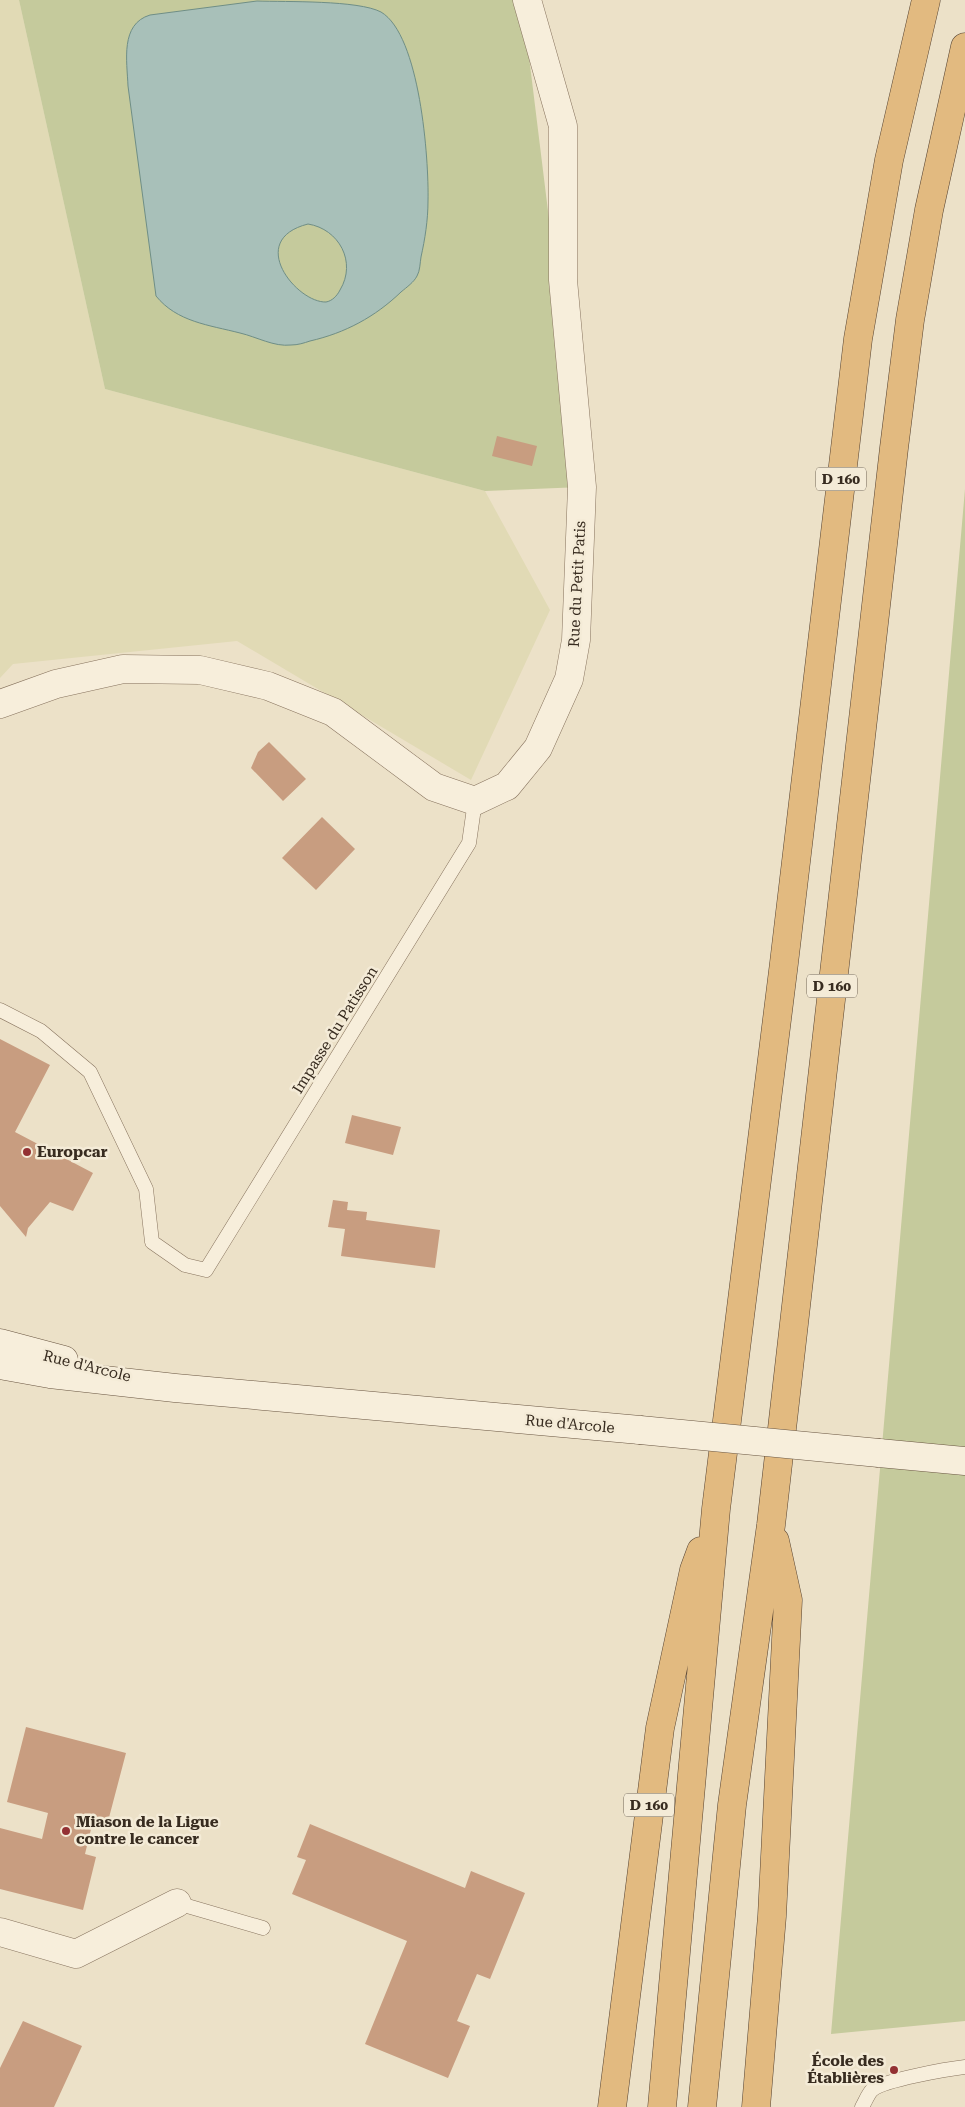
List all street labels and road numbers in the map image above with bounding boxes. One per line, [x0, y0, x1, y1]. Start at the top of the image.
road number: D 160 [816, 468, 866, 490]
street label: Rue du Petit Patis [565, 520, 589, 648]
street label: Impasse du Patisson [289, 963, 382, 1097]
road number: D 160 [807, 974, 857, 998]
street label: Rue d'Arcole [41, 1346, 133, 1386]
street label: Rue d'Arcole [524, 1411, 616, 1437]
road number: D 160 [624, 1794, 674, 1816]

